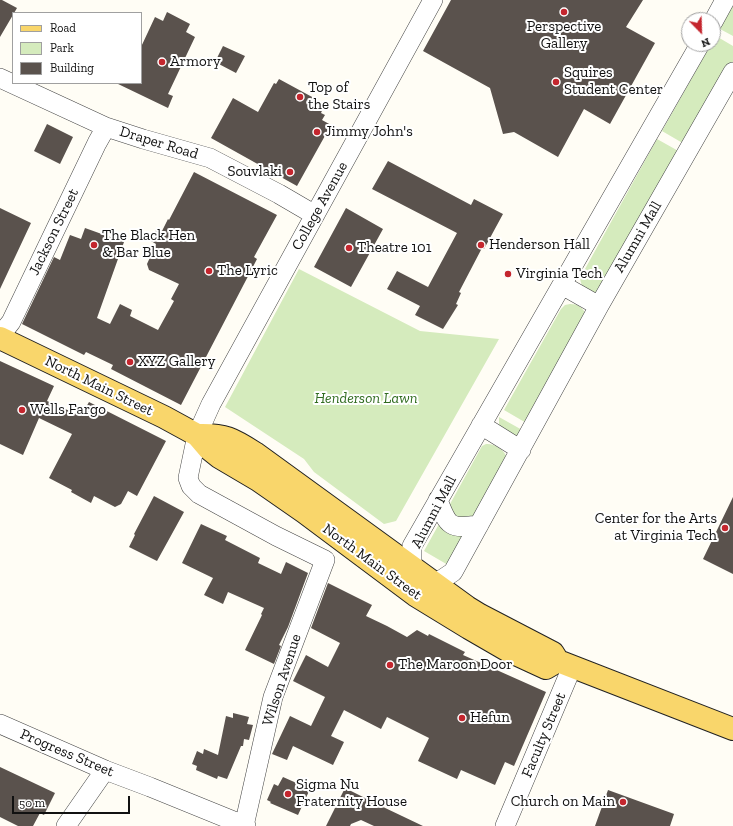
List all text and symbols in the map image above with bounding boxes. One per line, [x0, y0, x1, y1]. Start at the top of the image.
marker: Perspective Gallery [559, 7, 569, 17]
legend [12, 12, 142, 84]
north arrow [681, 12, 721, 52]
place label: Perspective Gallery [527, 18, 601, 53]
text: Road [50, 21, 76, 35]
text: N [699, 35, 712, 50]
text: Park [50, 41, 74, 55]
place label: Armory [170, 53, 221, 71]
marker: Armory [157, 57, 167, 67]
text: Building [50, 61, 94, 75]
place label: Squires Student Center [564, 64, 663, 99]
marker: Squires Student Center [551, 77, 561, 87]
place label: Top of the Stairs [308, 79, 370, 114]
marker: Top of the Stairs [295, 92, 305, 102]
street label: Draper Road [117, 122, 201, 164]
place label: Jimmy John's [325, 123, 413, 141]
marker: Jimmy John's [312, 127, 322, 137]
street label: College Avenue [288, 159, 352, 253]
place label: Souvlaki [227, 163, 282, 181]
marker: Souvlaki [285, 167, 295, 177]
street label: Jackson Street [25, 186, 83, 278]
street label: Alumni Mall [610, 198, 666, 276]
place label: The Black Hen & Bar Blue [102, 227, 195, 262]
place label: Henderson Hall [489, 236, 590, 254]
place label: Theatre 101 [357, 239, 432, 257]
marker: The Black Hen & Bar Blue [89, 240, 99, 250]
marker: Henderson Hall [476, 240, 486, 250]
marker: Theatre 101 [344, 243, 354, 253]
place label: The Lyric [217, 262, 278, 280]
place label: Virginia Tech [516, 265, 603, 283]
marker: The Lyric [204, 266, 214, 276]
marker: Virginia Tech [503, 269, 513, 279]
street label: North Main Street [42, 352, 156, 420]
place label: XYZ Gallery [138, 353, 215, 371]
marker: XYZ Gallery [125, 357, 135, 367]
park label: Henderson Lawn [314, 390, 418, 408]
place label: Wells Fargo [30, 401, 106, 419]
marker: Wells Fargo [17, 405, 27, 415]
street label: Alumni Mall [407, 473, 461, 551]
place label: Center for the Arts at Virginia Tech [595, 510, 717, 545]
street label: North Main Street [319, 520, 425, 604]
marker: Center for the Arts at Virginia Tech [720, 523, 730, 533]
street label: Wilson Avenue [259, 632, 305, 728]
place label: The Maroon Door [398, 656, 512, 674]
marker: The Maroon Door [385, 660, 395, 670]
street label: Faculty Street [518, 690, 570, 780]
place label: Hefun [470, 709, 510, 727]
marker: Hefun [457, 713, 467, 723]
street label: Progress Street [17, 725, 117, 781]
place label: Sigma Nu Fraternity House [296, 776, 407, 811]
scale bar [14, 788, 132, 814]
marker: Sigma Nu Fraternity House [283, 789, 293, 799]
place label: Church on Main [511, 793, 615, 811]
text: 50 m [19, 796, 45, 810]
marker: Church on Main [618, 797, 628, 807]

